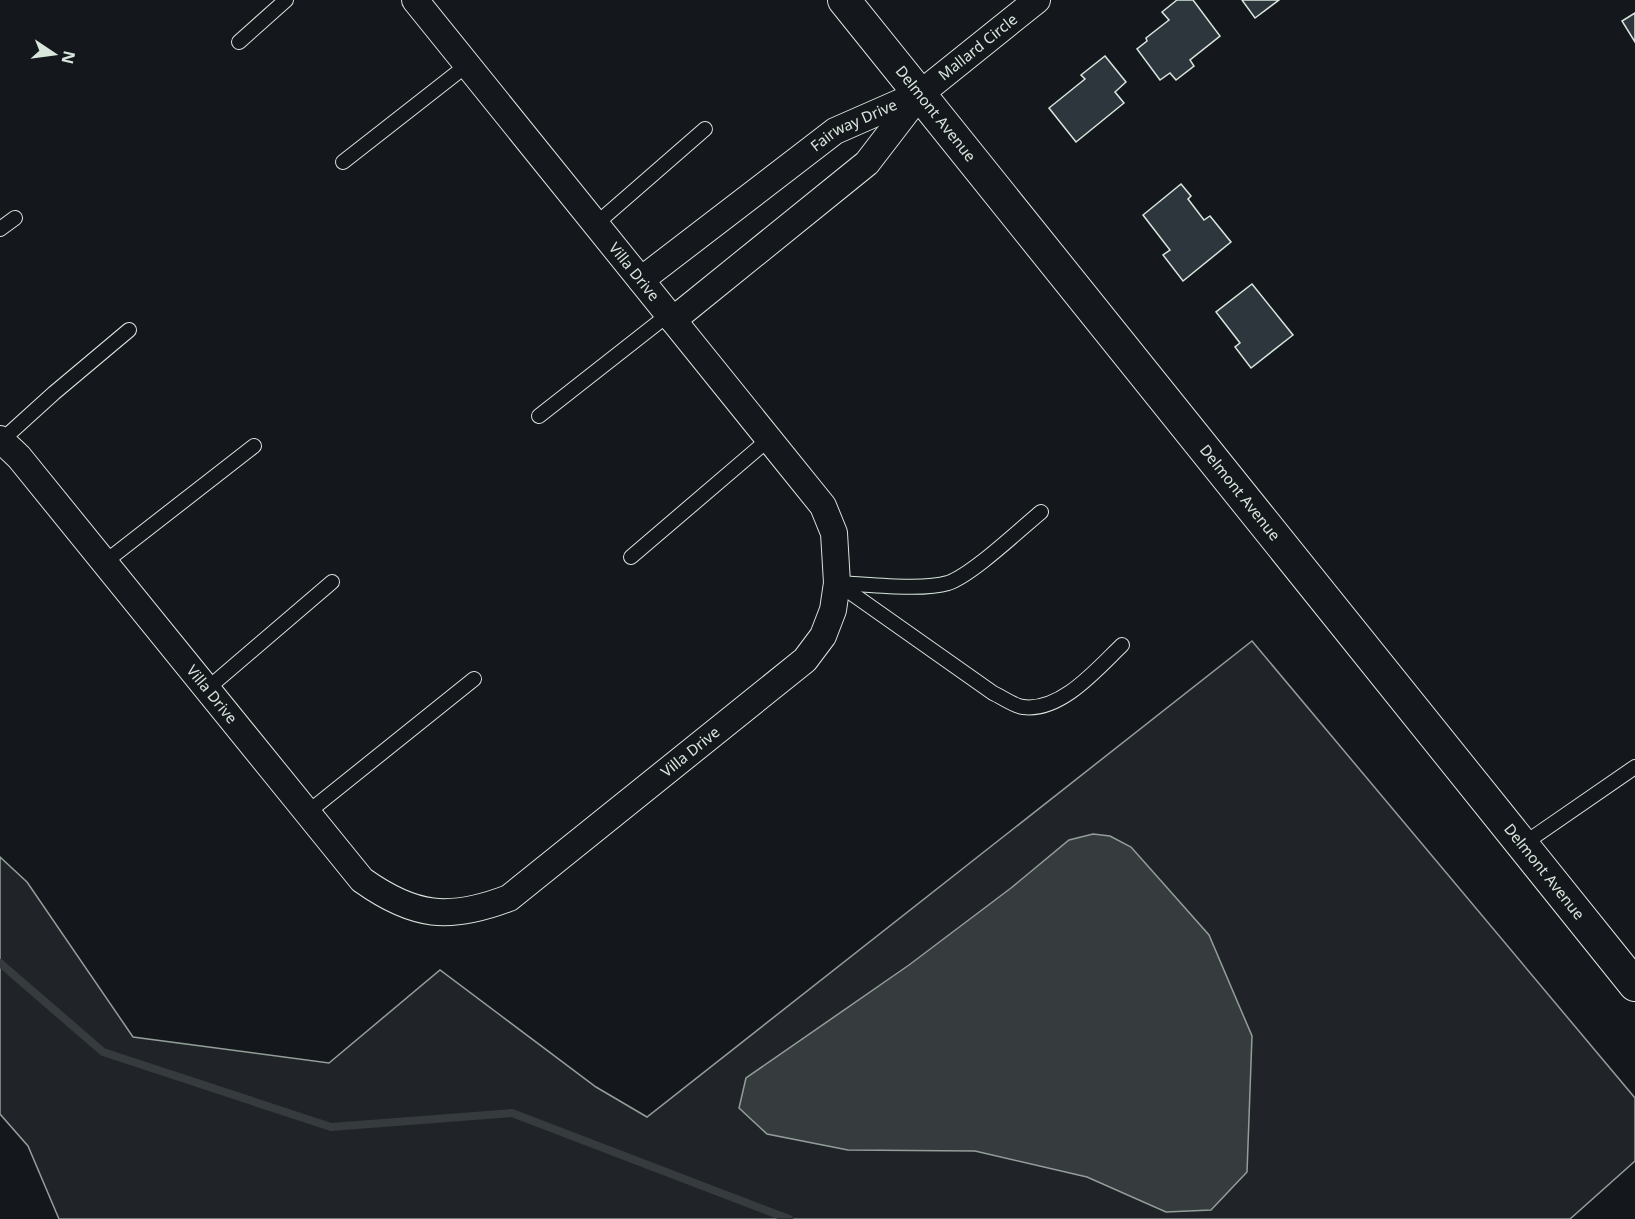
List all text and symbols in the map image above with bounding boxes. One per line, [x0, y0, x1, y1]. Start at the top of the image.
street label: Mallard Circle [934, 9, 1021, 84]
north arrow [24, 24, 84, 84]
text: N [56, 49, 81, 66]
street label: Delmont Avenue [892, 61, 981, 165]
street label: Fairway Drive [806, 94, 900, 155]
street label: Villa Drive [605, 238, 665, 305]
street label: Delmont Avenue [1196, 440, 1285, 544]
street label: Villa Drive [183, 660, 242, 727]
street label: Villa Drive [656, 722, 723, 781]
street label: Delmont Avenue [1500, 819, 1589, 923]

